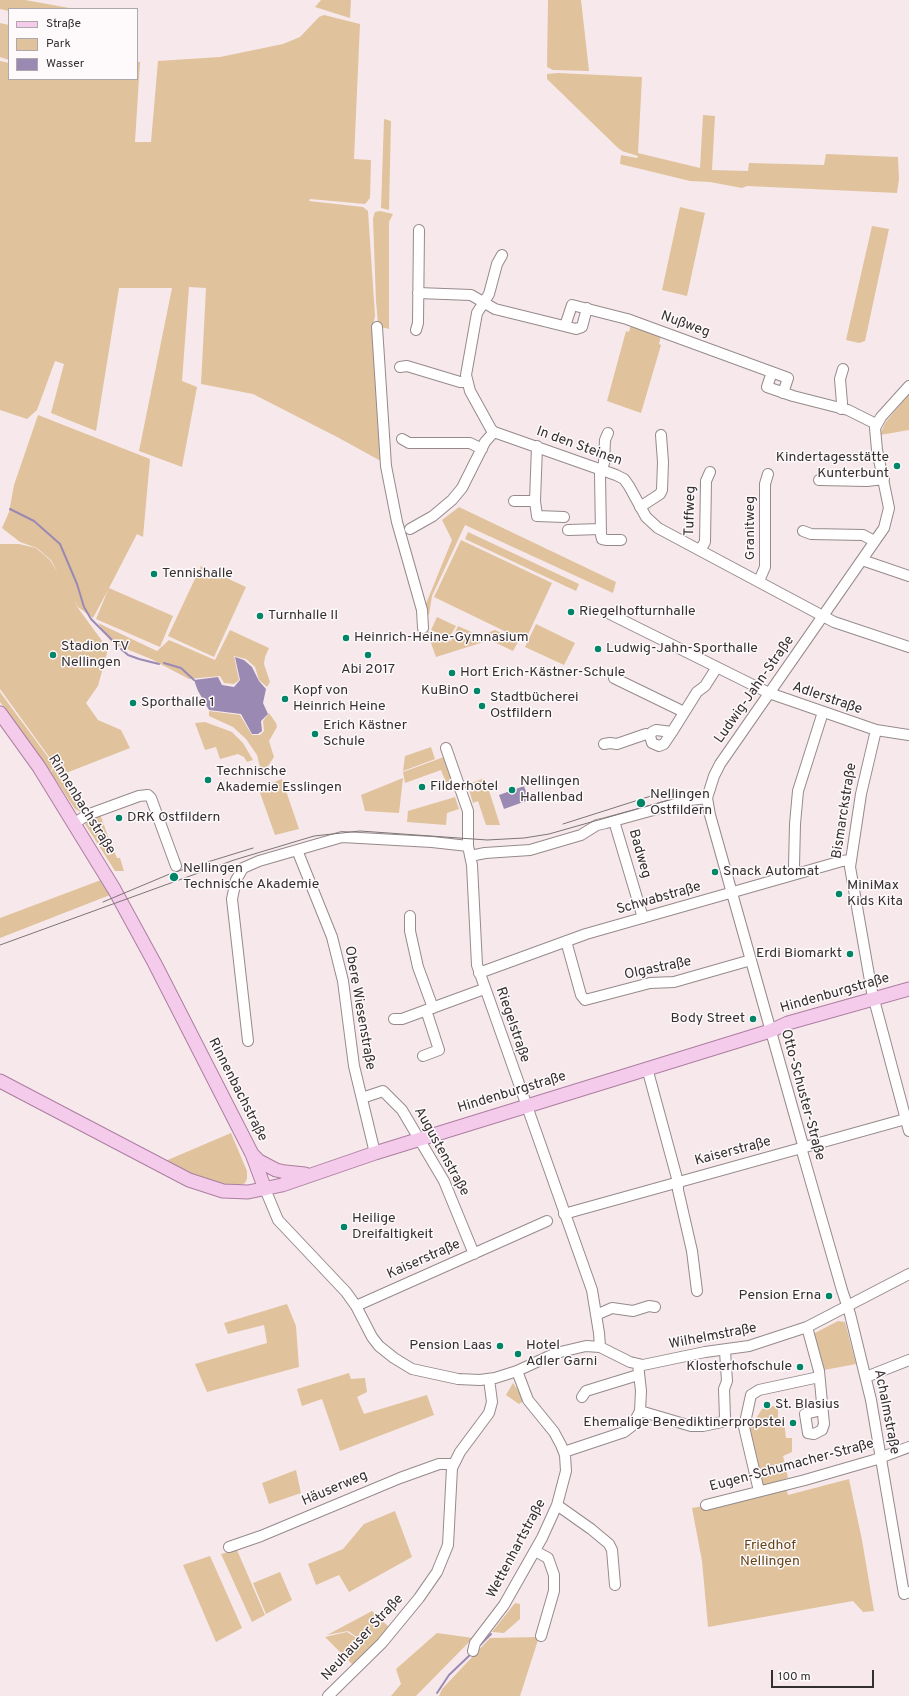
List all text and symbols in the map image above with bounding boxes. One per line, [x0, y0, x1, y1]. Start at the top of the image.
legend [8, 8, 138, 80]
text: Straße [46, 16, 81, 32]
text: Park [46, 36, 71, 52]
text: Wasser [46, 56, 84, 72]
street label: Nußweg [658, 308, 712, 342]
street label: In den Steinen [534, 424, 624, 470]
place label: Kindertagesstätte Kunterbunt [776, 450, 889, 482]
marker: Kindertagesstätte Kunterbunt [892, 461, 902, 471]
street label: Tuffweg [682, 485, 700, 537]
street label: Granitweg [743, 496, 759, 560]
place label: Tennishalle [162, 566, 233, 582]
marker: Tennishalle [149, 569, 159, 579]
place label: Riegelhofturnhalle [579, 604, 696, 620]
marker: Riegelhofturnhalle [566, 607, 576, 617]
place label: Turnhalle II [268, 608, 338, 624]
marker: Turnhalle II [255, 611, 265, 621]
place label: Heinrich-Heine-Gymnasium [354, 630, 529, 646]
marker: Heinrich-Heine-Gymnasium [341, 633, 351, 643]
street label: Ludwig-Jahn-Straße [712, 633, 798, 747]
place label: Stadion TV Nellingen [61, 639, 129, 672]
place label: Ludwig-Jahn-Sporthalle [606, 641, 758, 657]
marker: Ludwig-Jahn-Sporthalle [593, 644, 603, 654]
marker: Stadion TV Nellingen [48, 650, 58, 660]
marker: Abi 2017 [363, 650, 373, 660]
place label: Abi 2017 [341, 662, 395, 678]
place label: Hort Erich-Kästner-Schule [460, 665, 625, 681]
marker: Hort Erich-Kästner-Schule [447, 668, 457, 678]
street label: Adlerstraße [790, 679, 864, 719]
place label: Kopf von Heinrich Heine [293, 683, 386, 716]
place label: KuBinO [421, 683, 469, 699]
marker: KuBinO [472, 686, 482, 696]
place label: Stadtbücherei Ostfildern [490, 690, 579, 722]
marker: Kopf von Heinrich Heine [280, 694, 290, 704]
place label: Sporthalle 1 [141, 695, 215, 711]
marker: Sporthalle 1 [128, 698, 138, 708]
marker: Stadtbücherei Ostfildern [477, 701, 487, 711]
place label: Erich Kästner Schule [323, 718, 407, 750]
marker: Erich Kästner Schule [310, 729, 320, 739]
street label: Rinnenbachstraße [44, 752, 118, 858]
street label: Bismarckstraße [829, 762, 861, 860]
place label: Technische Akademie Esslingen [216, 764, 342, 796]
place label: Nellingen Hallenbad [520, 774, 583, 806]
marker: Technische Akademie Esslingen [203, 775, 213, 785]
place label: Filderhotel [430, 779, 498, 795]
marker: Filderhotel [417, 782, 427, 792]
marker: Nellingen Hallenbad [507, 785, 517, 795]
place label: Nellingen Ostfildern [650, 787, 712, 820]
marker: Nellingen Ostfildern [635, 797, 647, 809]
place label: DRK Ostfildern [127, 810, 220, 826]
marker: DRK Ostfildern [114, 813, 124, 823]
street label: Badweg [624, 828, 654, 880]
place label: Nellingen Technische Akademie [183, 861, 319, 894]
place label: Snack Automat [723, 864, 819, 880]
marker: Snack Automat [710, 867, 720, 877]
marker: Nellingen Technische Akademie [168, 871, 180, 883]
place label: MiniMax Kids Kita [847, 878, 903, 910]
street label: Schwabstraße [615, 879, 703, 919]
marker: MiniMax Kids Kita [834, 889, 844, 899]
street label: Obere Wiesenstraße [340, 945, 378, 1071]
place label: Erdi Biomarkt [756, 946, 842, 962]
marker: Erdi Biomarkt [845, 949, 855, 959]
street label: Olgastraße [623, 954, 693, 984]
street label: Hindenburgstraße [779, 970, 891, 1018]
street label: Riegelstraße [491, 985, 533, 1065]
place label: Body Street [671, 1011, 745, 1027]
marker: Body Street [748, 1014, 758, 1024]
street label: Otto-Schuster-Straße [776, 1028, 828, 1162]
street label: Rinnenbachstraße [204, 1035, 270, 1145]
street label: Hindenburgstraße [456, 1069, 568, 1117]
street label: Augustenstraße [410, 1105, 472, 1199]
street label: Kaiserstraße [693, 1134, 773, 1170]
place label: Heilige Dreifaltigkeit [352, 1211, 433, 1244]
marker: Heilige Dreifaltigkeit [339, 1222, 349, 1232]
street label: Kaiserstraße [385, 1236, 463, 1284]
place label: Pension Erna [739, 1288, 821, 1304]
marker: Pension Erna [824, 1291, 834, 1301]
street label: Wilhelmstraße [668, 1320, 758, 1354]
place label: Pension Laas [409, 1338, 492, 1354]
place label: Hotel Adler Garni [526, 1338, 597, 1370]
marker: Pension Laas [495, 1341, 505, 1351]
marker: Hotel Adler Garni [513, 1349, 523, 1359]
place label: Klosterhofschule [686, 1359, 792, 1375]
marker: Klosterhofschule [795, 1362, 805, 1372]
street label: Achalmstraße [870, 1368, 902, 1456]
place label: St. Blasius [775, 1397, 839, 1413]
marker: St. Blasius [762, 1400, 772, 1410]
place label: Ehemalige Benediktinerpropstei [583, 1415, 785, 1431]
marker: Ehemalige Benediktinerpropstei [788, 1418, 798, 1428]
street label: Eugen-Schumacher-Straße [708, 1436, 876, 1496]
street label: Häuserweg [300, 1468, 370, 1510]
street label: Wettenhartstraße [484, 1497, 550, 1601]
park label: Friedhof Nellingen [740, 1538, 800, 1570]
street label: Neuhauser Straße [319, 1591, 407, 1685]
scale bar [773, 1662, 876, 1688]
text: 100 m [778, 1669, 811, 1685]

